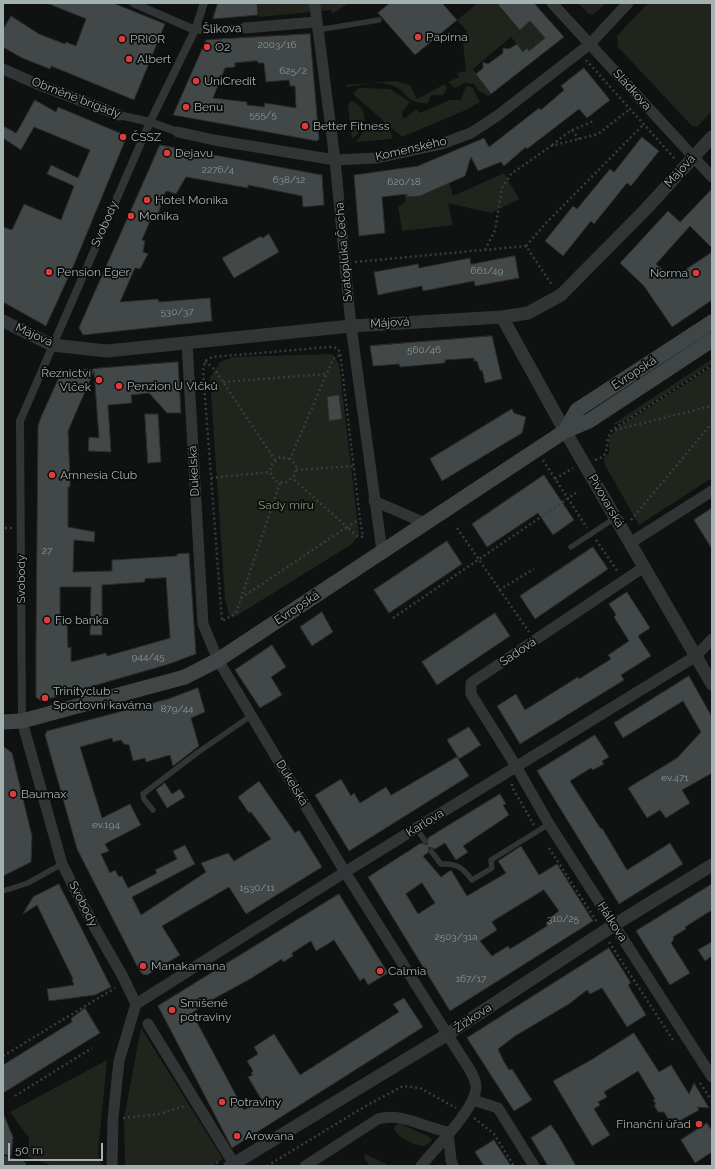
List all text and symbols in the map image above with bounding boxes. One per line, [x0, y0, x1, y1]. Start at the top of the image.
street label: Šlikova [202, 21, 242, 37]
place label: Papírna [426, 30, 468, 44]
place label: PRIOR [130, 32, 165, 46]
marker: Papírna [413, 32, 423, 42]
marker: PRIOR [117, 34, 127, 44]
house number: 2003/16 [258, 39, 296, 51]
place label: O2 [215, 40, 230, 54]
marker: O2 [202, 42, 212, 52]
place label: Albert [137, 52, 171, 66]
marker: Albert [124, 54, 134, 64]
house number: 625/2 [279, 65, 307, 77]
street label: Sládkova [610, 66, 654, 114]
street label: Obrněné brigády [30, 74, 122, 122]
place label: UniCredit [204, 74, 256, 88]
marker: UniCredit [191, 76, 201, 86]
place label: Benu [194, 100, 223, 114]
marker: Benu [181, 102, 191, 112]
house number: 555/5 [249, 109, 277, 121]
place label: Better Fitness [313, 119, 390, 133]
marker: Better Fitness [300, 121, 310, 131]
place label: ČSSZ [131, 130, 161, 144]
marker: ČSSZ [118, 132, 128, 142]
street label: Komenského [374, 134, 448, 164]
place label: Dejavu [175, 146, 213, 160]
marker: Dejavu [162, 148, 172, 158]
street label: Májová [661, 152, 699, 190]
house number: 2276/4 [202, 164, 234, 176]
house number: 638/12 [273, 174, 305, 186]
house number: 620/18 [387, 176, 421, 188]
place label: Hotel Monika [155, 193, 228, 207]
marker: Hotel Monika [142, 195, 152, 205]
street label: Svobody [88, 199, 122, 249]
street label: Svatopluka Čecha [332, 202, 356, 302]
place label: Monika [139, 209, 179, 223]
marker: Monika [126, 211, 136, 221]
place label: Pension Eger [57, 265, 130, 279]
house number: 661/49 [471, 265, 503, 277]
place label: Norma [650, 266, 688, 280]
marker: Pension Eger [44, 267, 54, 277]
marker: Norma [691, 268, 701, 278]
house number: 530/37 [160, 306, 194, 318]
street label: Májová [370, 315, 410, 331]
street label: Májová [13, 320, 55, 350]
house number: 560/46 [407, 344, 441, 356]
street label: Evropská [609, 353, 659, 393]
place label: Řeznictví Vlček [41, 366, 91, 394]
marker: Řeznictví Vlček [94, 375, 104, 385]
place label: Penzion U Vlčků [127, 379, 218, 393]
marker: Penzion U Vlčků [114, 381, 124, 391]
street label: Dukelská [185, 445, 203, 497]
place label: Amnesia Club [60, 468, 137, 482]
marker: Amnesia Club [47, 470, 57, 480]
street label: Pivovarská [585, 472, 627, 530]
park label: Sady míru [258, 498, 314, 512]
house number: 27 [42, 545, 52, 557]
street label: Svobody [14, 555, 28, 603]
street label: Evropská [272, 588, 322, 628]
place label: Fio banka [55, 613, 109, 627]
marker: Fio banka [42, 615, 52, 625]
street label: Sadová [497, 635, 539, 669]
house number: 944/45 [132, 651, 164, 663]
place label: Trinityclub - Sportovní kavárna [53, 684, 152, 712]
marker: Trinityclub - Sportovní kavárna [40, 693, 50, 703]
house number: 879/44 [160, 703, 194, 715]
street label: Dukelská [273, 758, 311, 808]
house number: ev.471 [661, 772, 689, 784]
place label: Baumax [21, 787, 66, 801]
marker: Baumax [8, 789, 18, 799]
street label: Karlova [404, 806, 446, 840]
house number: ev.194 [92, 819, 120, 831]
street label: Svobody [65, 879, 101, 929]
house number: 1530/11 [239, 882, 275, 894]
street label: Hálkova [594, 899, 630, 945]
house number: 310/25 [547, 913, 579, 925]
house number: 2503/31a [435, 931, 477, 943]
place label: Manakamana [151, 959, 226, 973]
marker: Manakamana [138, 961, 148, 971]
place label: Calmia [388, 964, 426, 978]
marker: Calmia [375, 966, 385, 976]
house number: 167/17 [456, 973, 486, 985]
place label: Smíšené potraviny [180, 996, 231, 1024]
street label: Žižkova [452, 1000, 494, 1036]
marker: Smíšené potraviny [167, 1005, 177, 1015]
place label: Potraviny [230, 1095, 281, 1109]
marker: Potraviny [217, 1097, 227, 1107]
place label: Finanční úřad [616, 1117, 691, 1131]
marker: Finanční úřad [694, 1119, 704, 1129]
place label: Arowana [245, 1129, 294, 1143]
marker: Arowana [232, 1131, 242, 1141]
scale bar [10, 1135, 105, 1161]
text: 50 m [15, 1143, 43, 1157]

